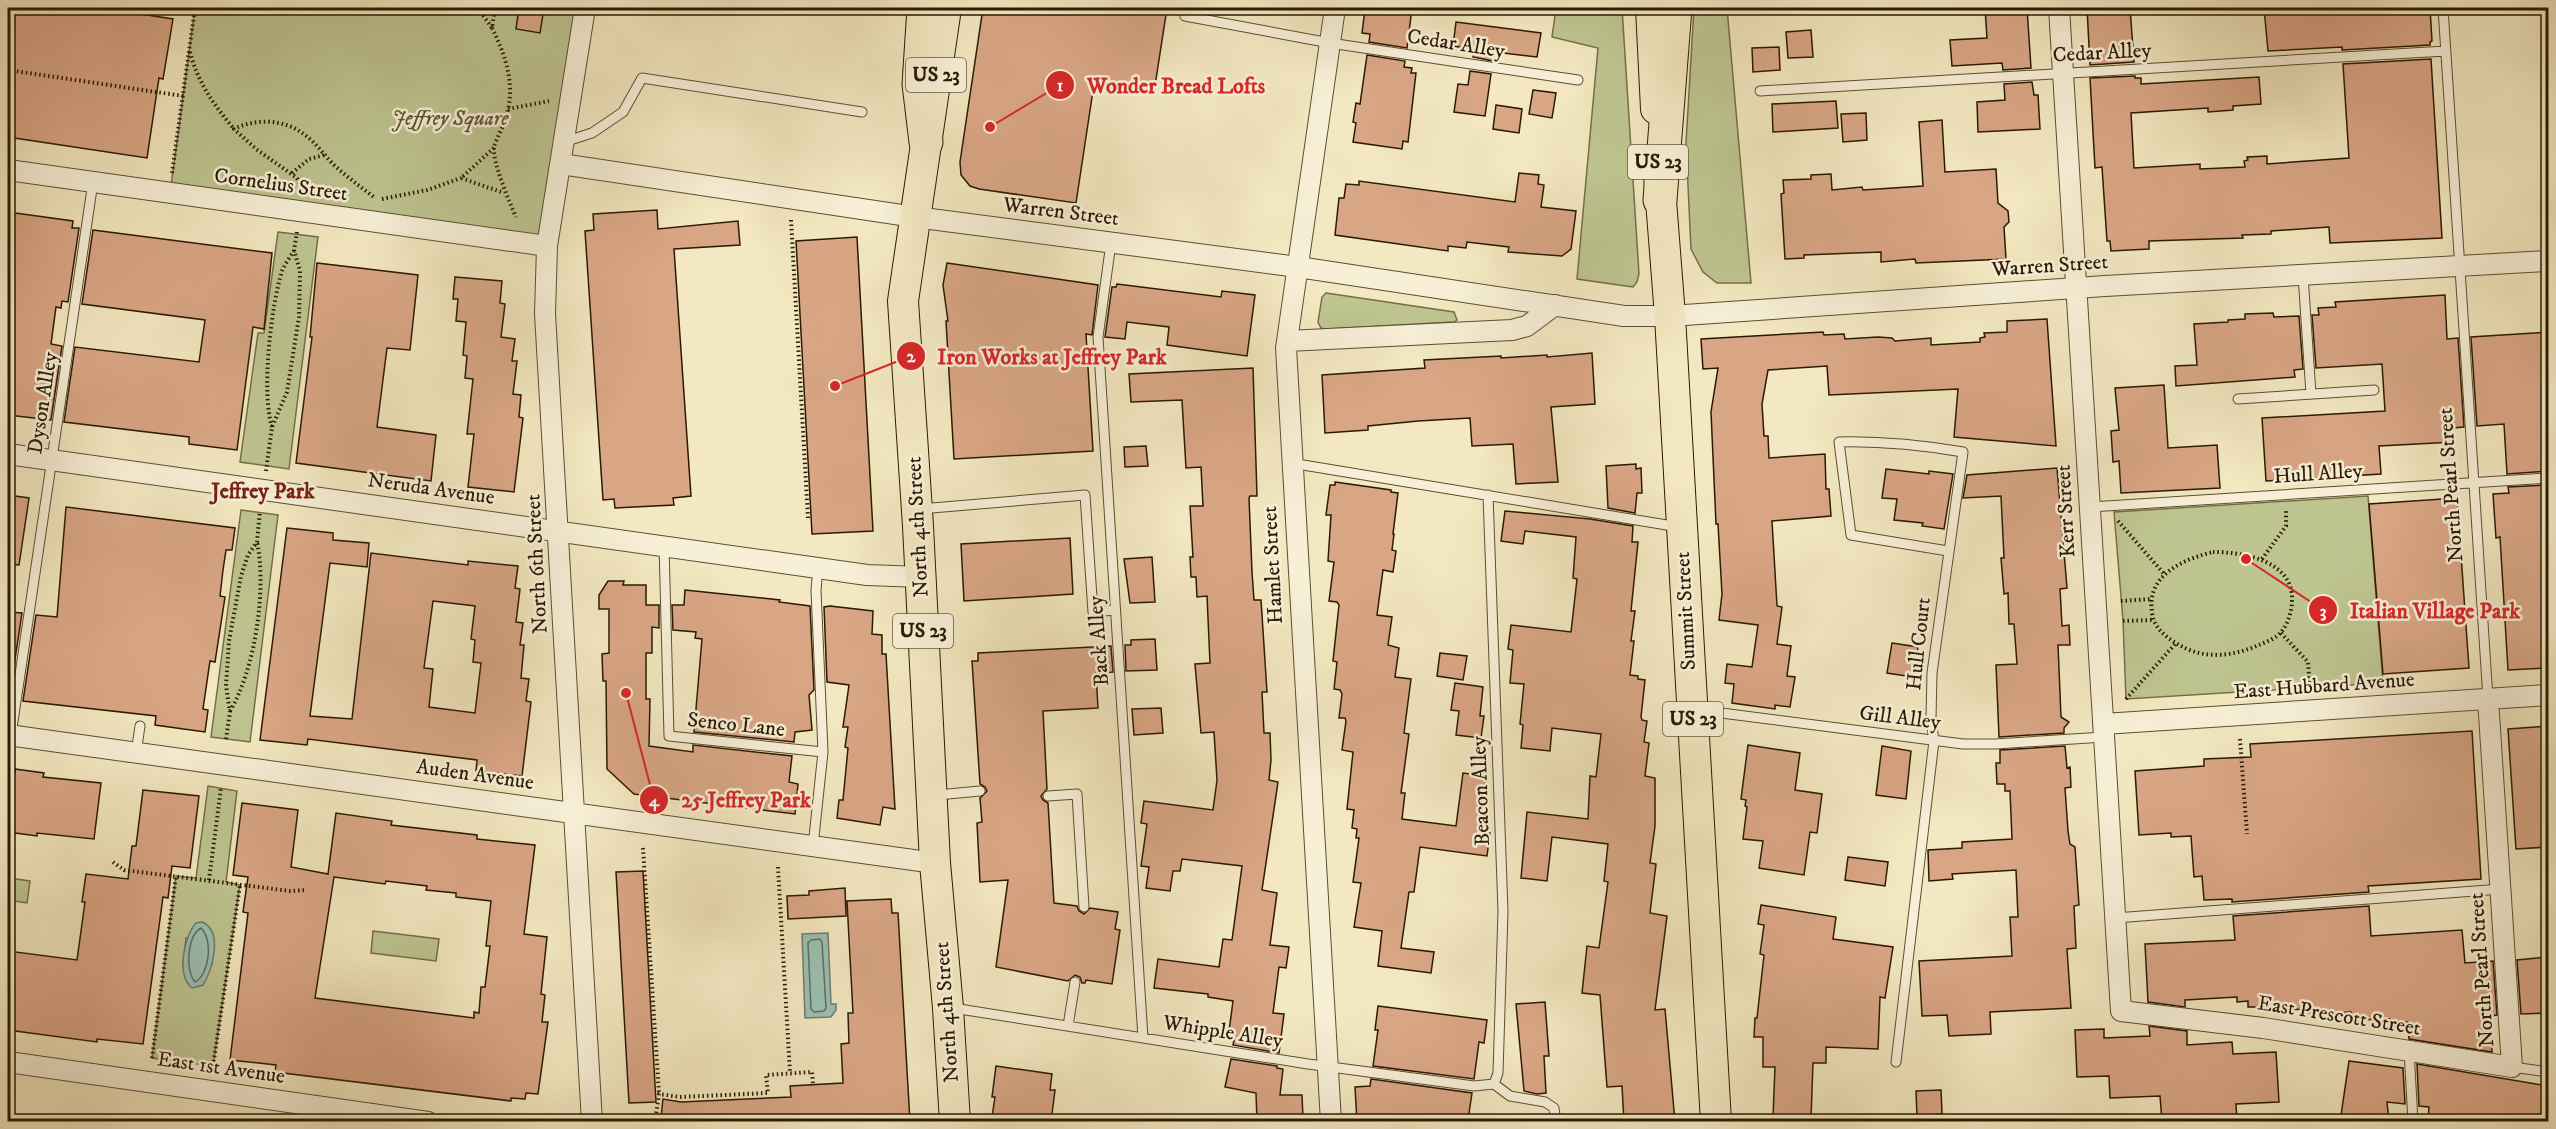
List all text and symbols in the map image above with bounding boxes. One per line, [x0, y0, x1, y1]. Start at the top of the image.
street label: Cedar Alley [1405, 23, 1508, 65]
street label: Cedar Alley [2052, 37, 2153, 69]
road number: US 23 [906, 58, 966, 92]
callout: Wonder Bread Lofts [1045, 65, 1277, 105]
text: Wonder Bread Lofts [1086, 73, 1266, 100]
text: 1 [1057, 75, 1064, 97]
park label: Jeffrey Square [392, 106, 509, 133]
road number: US 23 [1628, 145, 1688, 179]
street label: Cornelius Street [213, 163, 350, 207]
street label: Warren Street [1001, 192, 1121, 232]
street label: Warren Street [1990, 249, 2109, 283]
callout: Iron Works at Jeffrey Park [896, 336, 1179, 376]
text: Iron Works at Jeffrey Park [937, 344, 1168, 371]
text: 2 [907, 346, 917, 368]
street label: Dyson Alley [22, 349, 64, 456]
street label: North Pearl Street [2433, 407, 2469, 563]
street label: North 4th Street [901, 456, 935, 598]
street label: Hull Alley [2273, 458, 2364, 490]
street label: Kerr Street [2051, 464, 2081, 558]
street label: Neruda Avenue [366, 467, 496, 511]
district label: Jeffrey Park [208, 478, 316, 505]
street label: North 6th Street [520, 493, 554, 635]
street label: Hamlet Street [1257, 505, 1289, 625]
street label: Summit Street [1670, 551, 1702, 671]
callout: Italian Village Park [2308, 590, 2532, 630]
street label: Back Alley [1083, 594, 1115, 687]
street label: Hull Court [1901, 596, 1937, 692]
text: Italian Village Park [2350, 598, 2521, 625]
text: 3 [2320, 601, 2327, 623]
road number: US 23 [893, 614, 953, 648]
street label: East Hubbard Avenue [2233, 667, 2416, 705]
street label: Gill Alley [1858, 700, 1943, 736]
road number: US 23 [1663, 702, 1723, 736]
street label: Senco Lane [686, 707, 786, 743]
street label: Beacon Alley [1466, 734, 1496, 847]
street label: Auden Avenue [414, 754, 536, 796]
callout: 25 Jeffrey Park [639, 780, 823, 820]
text: 25 Jeffrey Park [681, 787, 812, 814]
text: 4 [648, 790, 660, 812]
street label: North Pearl Street [2464, 892, 2500, 1048]
street label: North 4th Street [929, 940, 965, 1083]
street label: East Prescott Street [2256, 990, 2423, 1042]
street label: Whipple Alley [1160, 1010, 1286, 1054]
street label: East 1st Avenue [156, 1046, 287, 1090]

